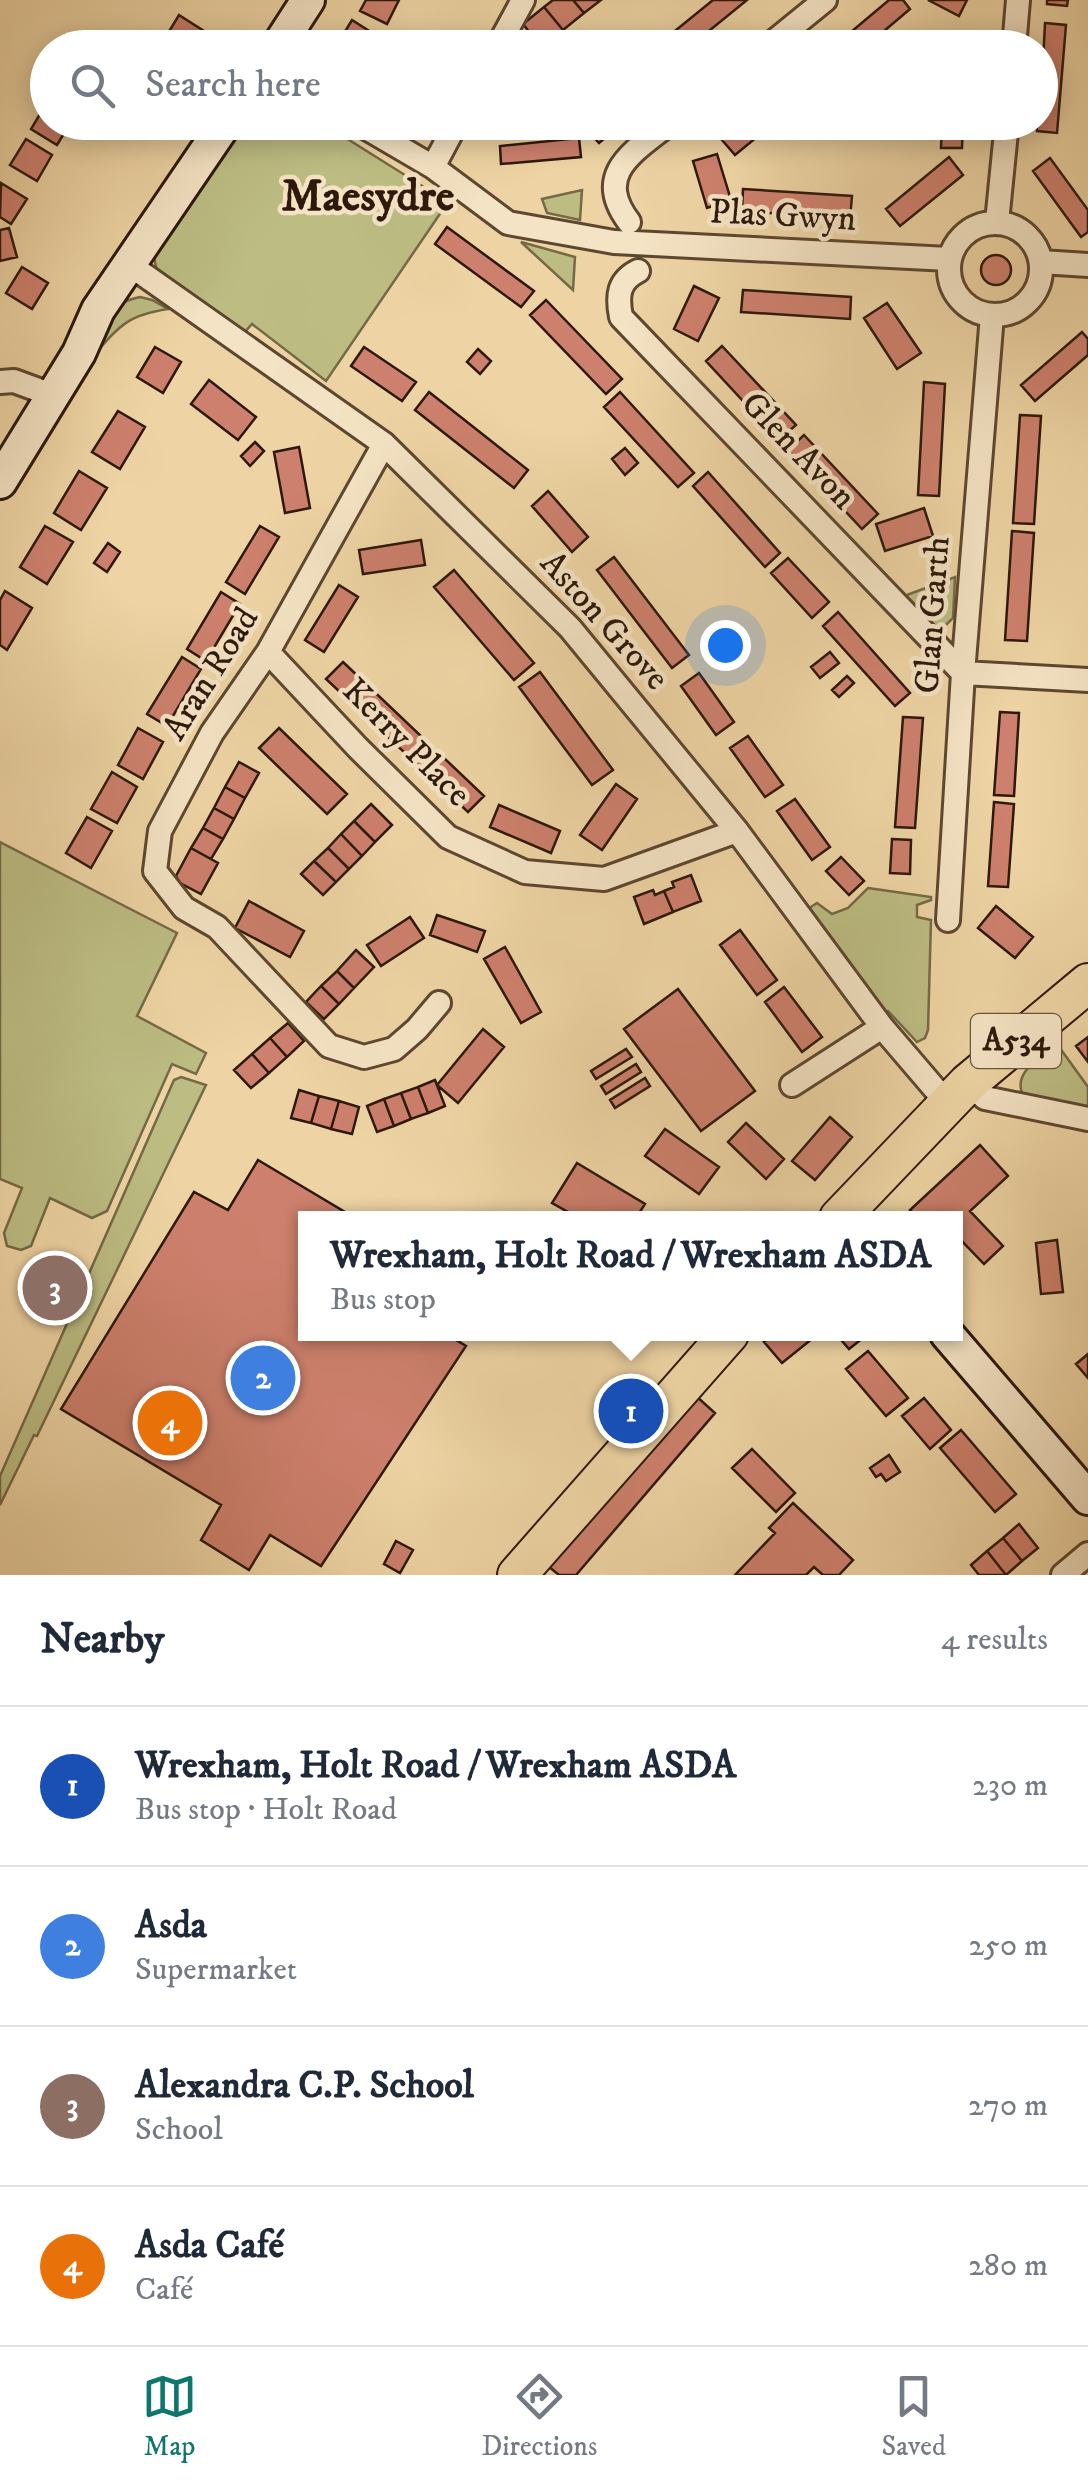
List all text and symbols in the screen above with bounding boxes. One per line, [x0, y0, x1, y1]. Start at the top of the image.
search box [30, 30, 1058, 140]
icon: search [65, 58, 120, 113]
text: Search here [145, 61, 321, 109]
district label: Maesydre [282, 169, 455, 225]
street label: Plas Gwyn [709, 190, 857, 242]
street label: Glen Avon [731, 383, 865, 519]
street label: Glan Garth [906, 535, 960, 695]
street label: Aston Grove [530, 542, 678, 700]
street label: Aran Road [153, 599, 269, 749]
your location [700, 620, 751, 671]
street label: Kerry Place [332, 669, 480, 817]
road number: A534 [971, 1014, 1061, 1068]
popup [298, 1211, 963, 1341]
text: Wrexham, Holt Road / Wrexham ASDA [330, 1232, 931, 1280]
pin: 3 [22, 1250, 88, 1326]
text: Bus stop [330, 1280, 436, 1320]
pin: 2 [230, 1340, 296, 1416]
pin: 1 [598, 1374, 664, 1448]
pin: 4 [138, 1386, 202, 1460]
text: Nearby [40, 1614, 164, 1666]
text: 4 results [941, 1620, 1048, 1660]
text: Wrexham, Holt Road / Wrexham ASDA [135, 1742, 736, 1790]
text: 1 [67, 1766, 78, 1806]
text: 230 m [972, 1766, 1048, 1806]
text: Bus stop · Holt Road [135, 1790, 397, 1830]
text: Asda [135, 1902, 207, 1950]
text: 2 [65, 1926, 80, 1966]
text: 250 m [968, 1926, 1048, 1966]
text: Supermarket [135, 1950, 297, 1990]
text: Alexandra C.P. School [135, 2062, 474, 2110]
text: 3 [67, 2086, 78, 2126]
text: 270 m [968, 2086, 1048, 2126]
text: School [135, 2110, 223, 2150]
text: Asda Café [135, 2222, 284, 2270]
text: 4 [63, 2246, 82, 2286]
text: 280 m [968, 2246, 1048, 2286]
text: Café [135, 2270, 193, 2310]
tab: Map [142, 2369, 197, 2464]
tab: Directions [481, 2369, 597, 2464]
tab: Saved [882, 2369, 946, 2464]

